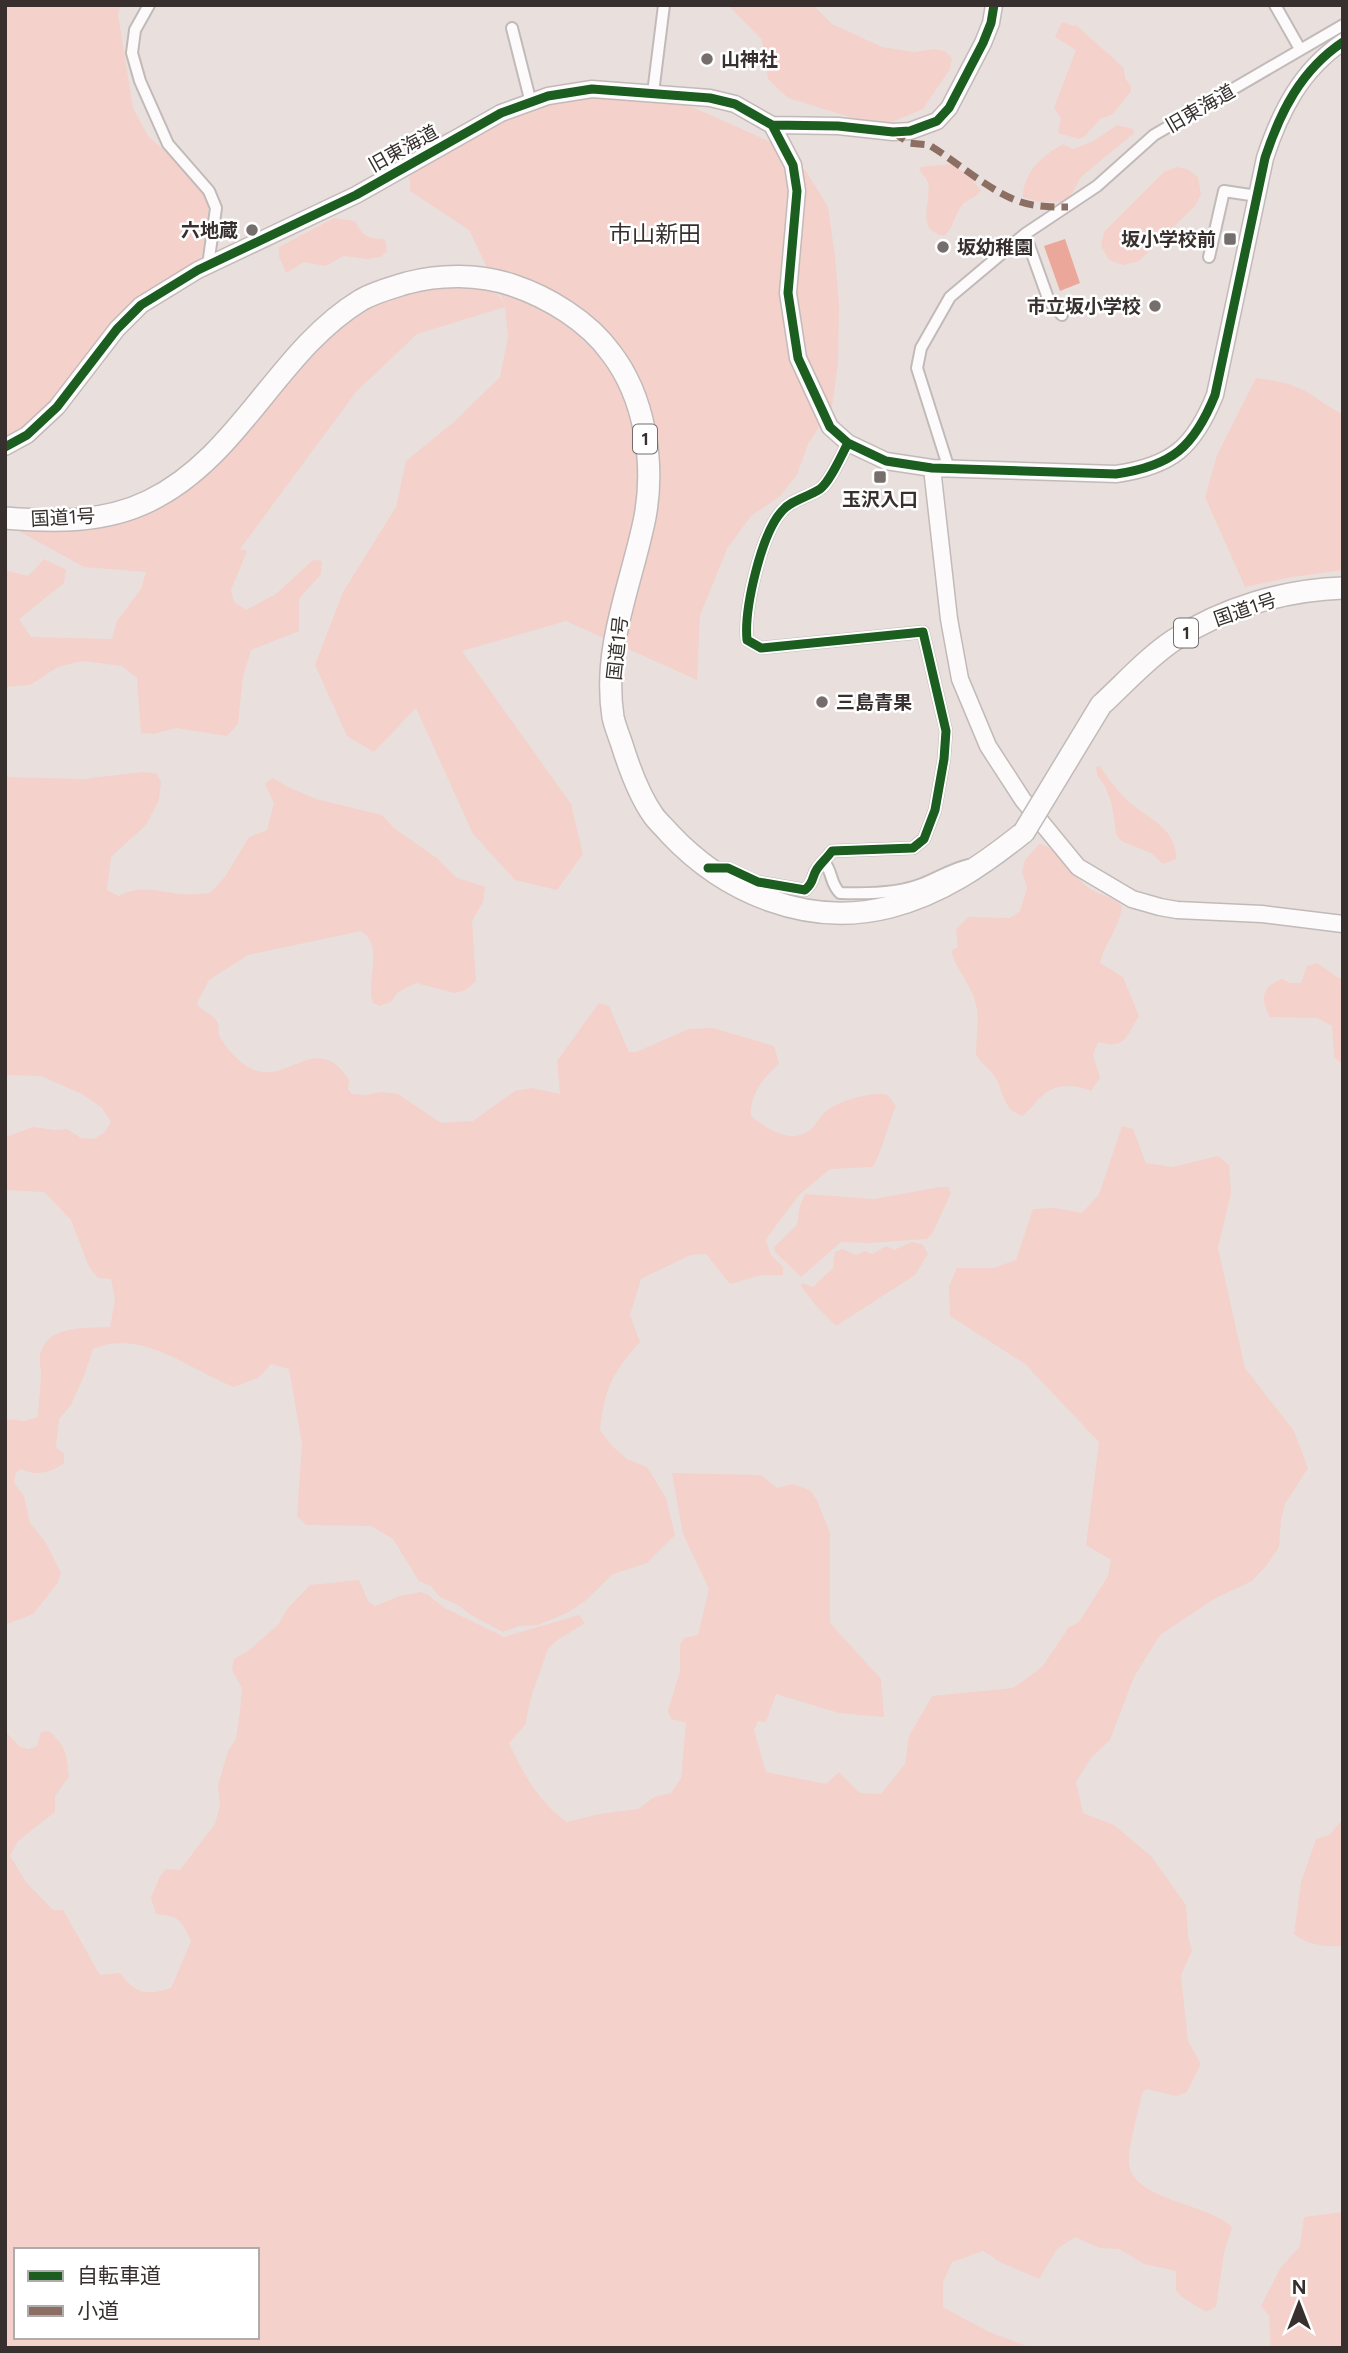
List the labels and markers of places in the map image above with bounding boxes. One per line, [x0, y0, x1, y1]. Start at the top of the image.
place label: 山神社 [721, 48, 778, 71]
marker: 山神社 [699, 51, 715, 67]
place label: 六地蔵 [181, 219, 238, 242]
marker: 六地蔵 [244, 222, 260, 238]
place label: 坂小学校前 [1121, 228, 1216, 251]
marker: 坂小学校前 [1222, 231, 1238, 247]
place label: 坂幼稚園 [957, 236, 1033, 259]
marker: 坂幼稚園 [935, 239, 951, 255]
place label: 市立坂小学校 [1027, 295, 1141, 318]
marker: 市立坂小学校 [1147, 298, 1163, 314]
marker: 玉沢入口 [872, 469, 888, 485]
place label: 玉沢入口 [842, 488, 918, 511]
place label: 三島青果 [836, 691, 912, 714]
marker: 三島青果 [814, 694, 830, 710]

